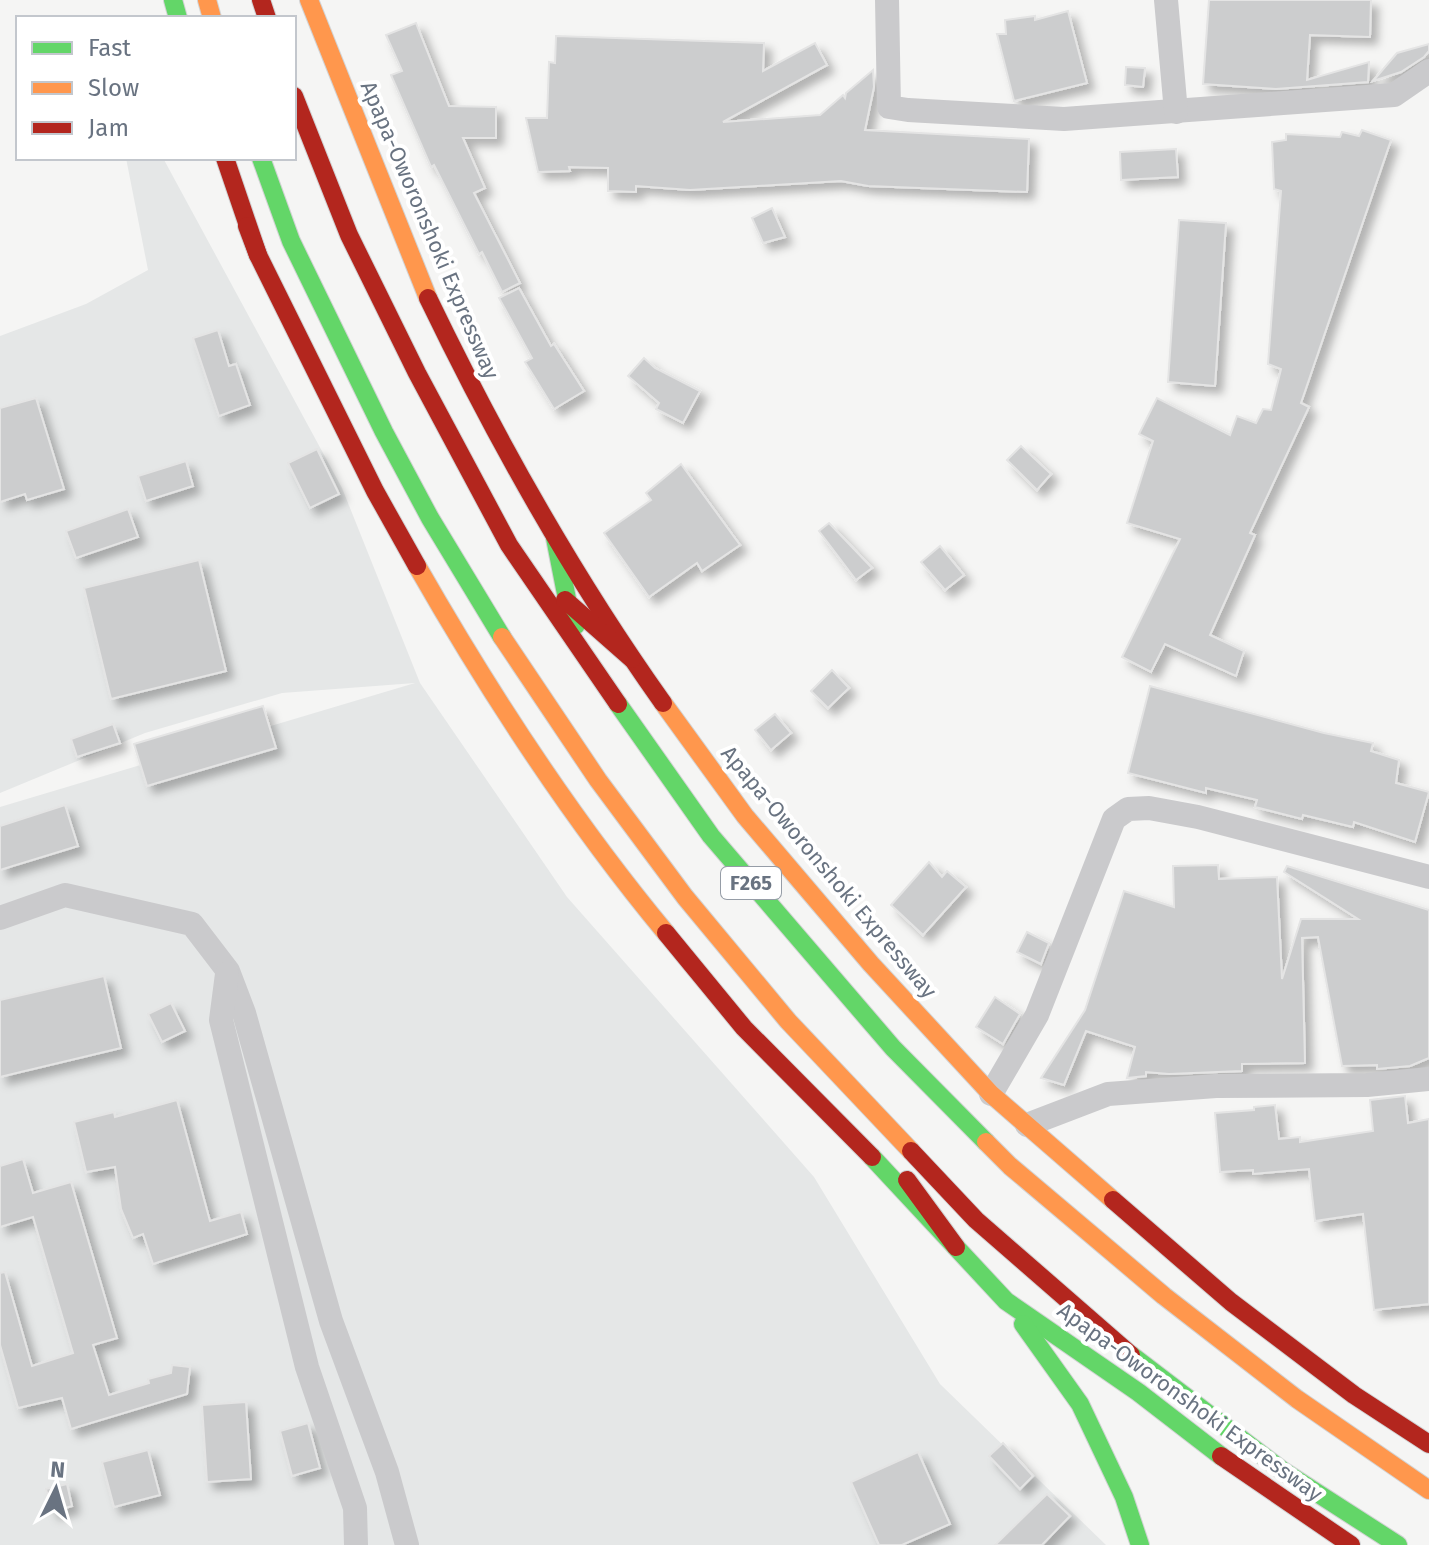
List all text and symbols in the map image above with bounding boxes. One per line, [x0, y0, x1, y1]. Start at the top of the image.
legend [16, 16, 296, 160]
text: Fast [88, 34, 131, 62]
text: Slow [88, 74, 139, 102]
street label: Apapa-Oworonshoki Expressway [355, 77, 505, 383]
text: Jam [88, 114, 129, 142]
street label: Apapa-Oworonshoki Expressway [715, 740, 943, 1004]
road number: F265 [721, 867, 781, 899]
street label: Apapa-Oworonshoki Expressway [1052, 1297, 1328, 1507]
north arrow [16, 1449, 96, 1529]
text: N [49, 1455, 66, 1484]

